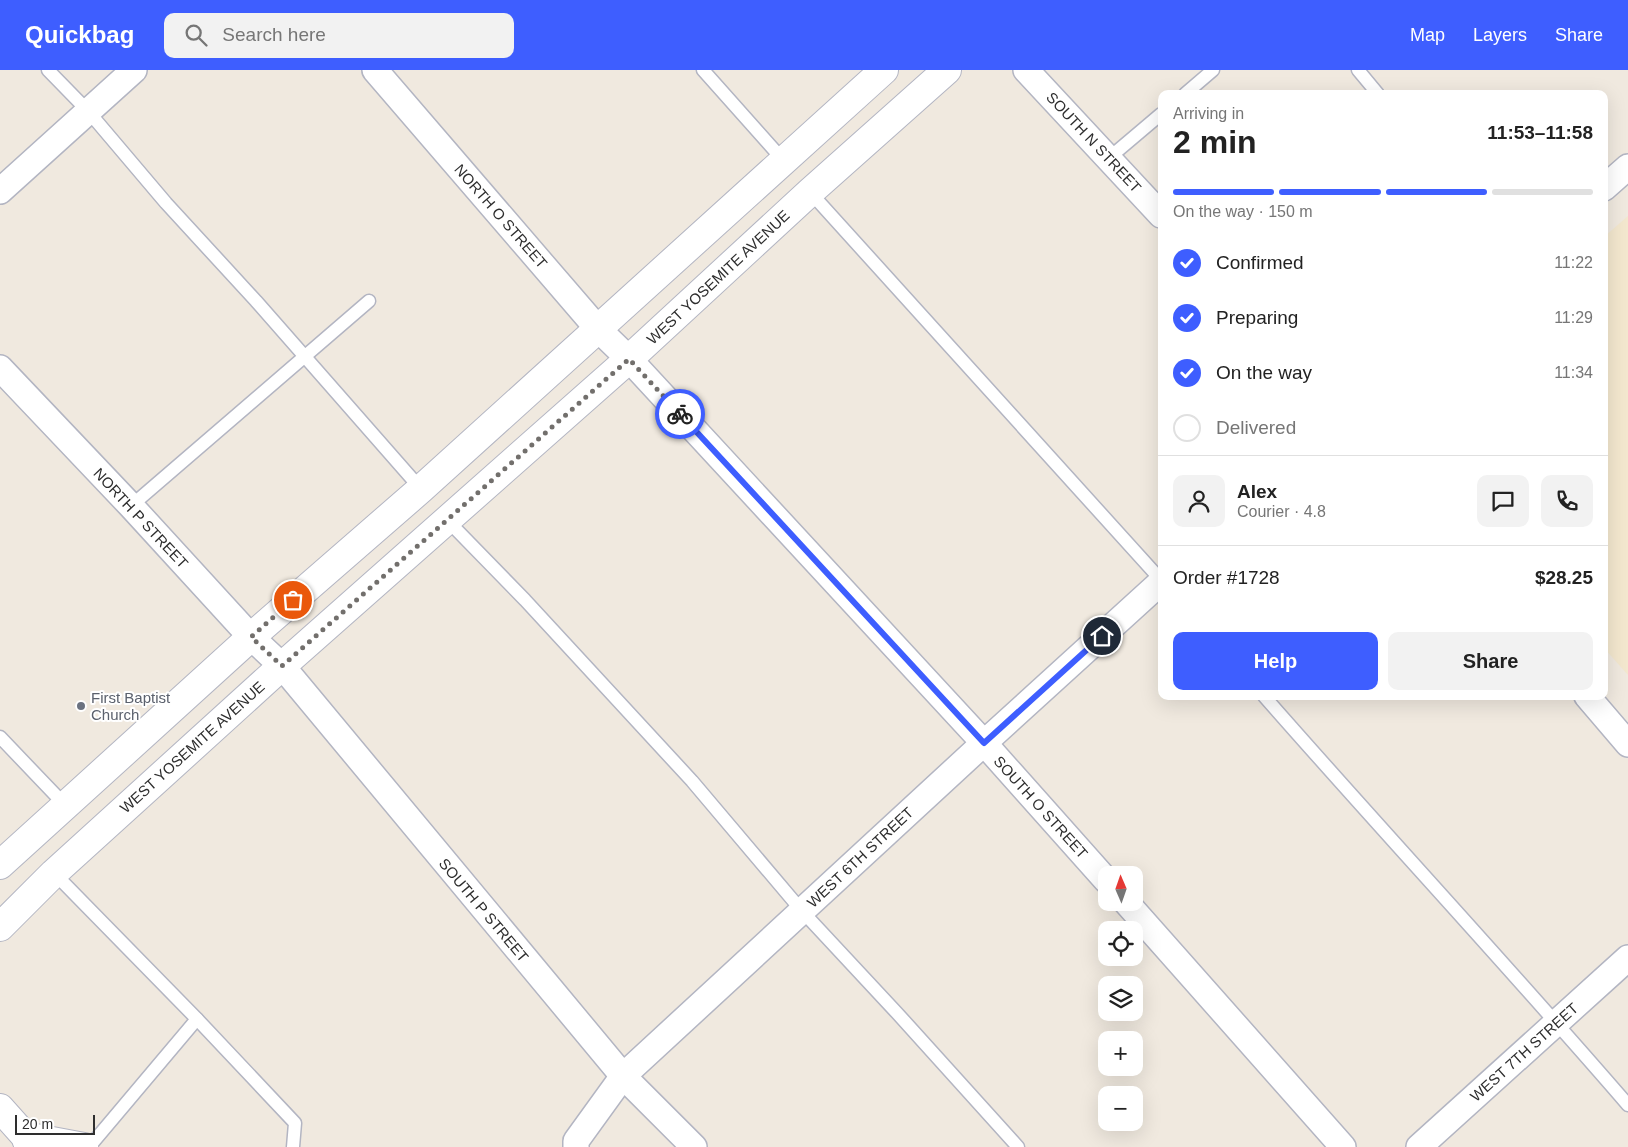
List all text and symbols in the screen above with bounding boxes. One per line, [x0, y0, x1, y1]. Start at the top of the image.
search box [164, 13, 514, 58]
text: Quickbag [25, 21, 134, 48]
icon: search [182, 21, 210, 49]
text: Search here [222, 24, 326, 45]
text: Map [1410, 25, 1445, 45]
text: Layers [1473, 25, 1527, 45]
text: Share [1555, 25, 1603, 45]
street label: SOUTH N STREET [1043, 88, 1145, 196]
text: Arriving in [1173, 105, 1244, 122]
text: 11:53–11:58 [1487, 122, 1593, 143]
text: 2 min [1173, 124, 1257, 160]
street label: NORTH O STREET [451, 161, 551, 271]
text: On the way · 150 m [1173, 203, 1313, 220]
street label: WEST YOSEMITE AVENUE [643, 207, 793, 347]
icon: check [1173, 249, 1201, 277]
text: Confirmed [1216, 252, 1304, 273]
text: 11:22 [1554, 254, 1593, 271]
icon: check [1173, 304, 1201, 332]
text: Preparing [1216, 307, 1298, 328]
text: 11:29 [1554, 309, 1593, 326]
icon: check [1173, 359, 1201, 387]
text: On the way [1216, 362, 1312, 383]
text: 11:34 [1554, 364, 1593, 381]
courier [655, 389, 705, 439]
icon: bike [666, 400, 694, 428]
text: Delivered [1216, 417, 1296, 438]
street label: NORTH P STREET [90, 465, 192, 571]
button: person [1173, 475, 1225, 527]
button: chat [1477, 475, 1529, 527]
button: phone [1541, 475, 1593, 527]
text: Alex [1237, 481, 1277, 502]
text: Courier · 4.8 [1237, 503, 1326, 520]
text: Order #1728 [1173, 567, 1280, 588]
text: $28.25 [1535, 567, 1593, 588]
pin [272, 579, 314, 621]
icon: bag [279, 586, 307, 614]
pin [1081, 615, 1123, 657]
icon: home [1088, 622, 1116, 650]
button: Help [1173, 632, 1378, 690]
button: Share [1388, 632, 1593, 690]
street label: WEST YOSEMITE AVENUE [116, 678, 268, 816]
place label: First Baptist Church [91, 689, 171, 723]
marker: First Baptist Church [75, 700, 87, 712]
street label: SOUTH O STREET [991, 752, 1091, 862]
street label: WEST 6TH STREET [803, 803, 917, 911]
street label: SOUTH P STREET [436, 855, 532, 965]
north arrow [1098, 866, 1142, 911]
map controls [1098, 866, 1143, 1131]
button: locate [1098, 921, 1143, 966]
button: layers [1098, 976, 1143, 1021]
street label: WEST 7TH STREET [1467, 999, 1581, 1105]
button: + [1098, 1031, 1143, 1076]
button: − [1098, 1086, 1143, 1131]
scale bar [15, 1112, 95, 1135]
text: 20 m [22, 1116, 53, 1132]

